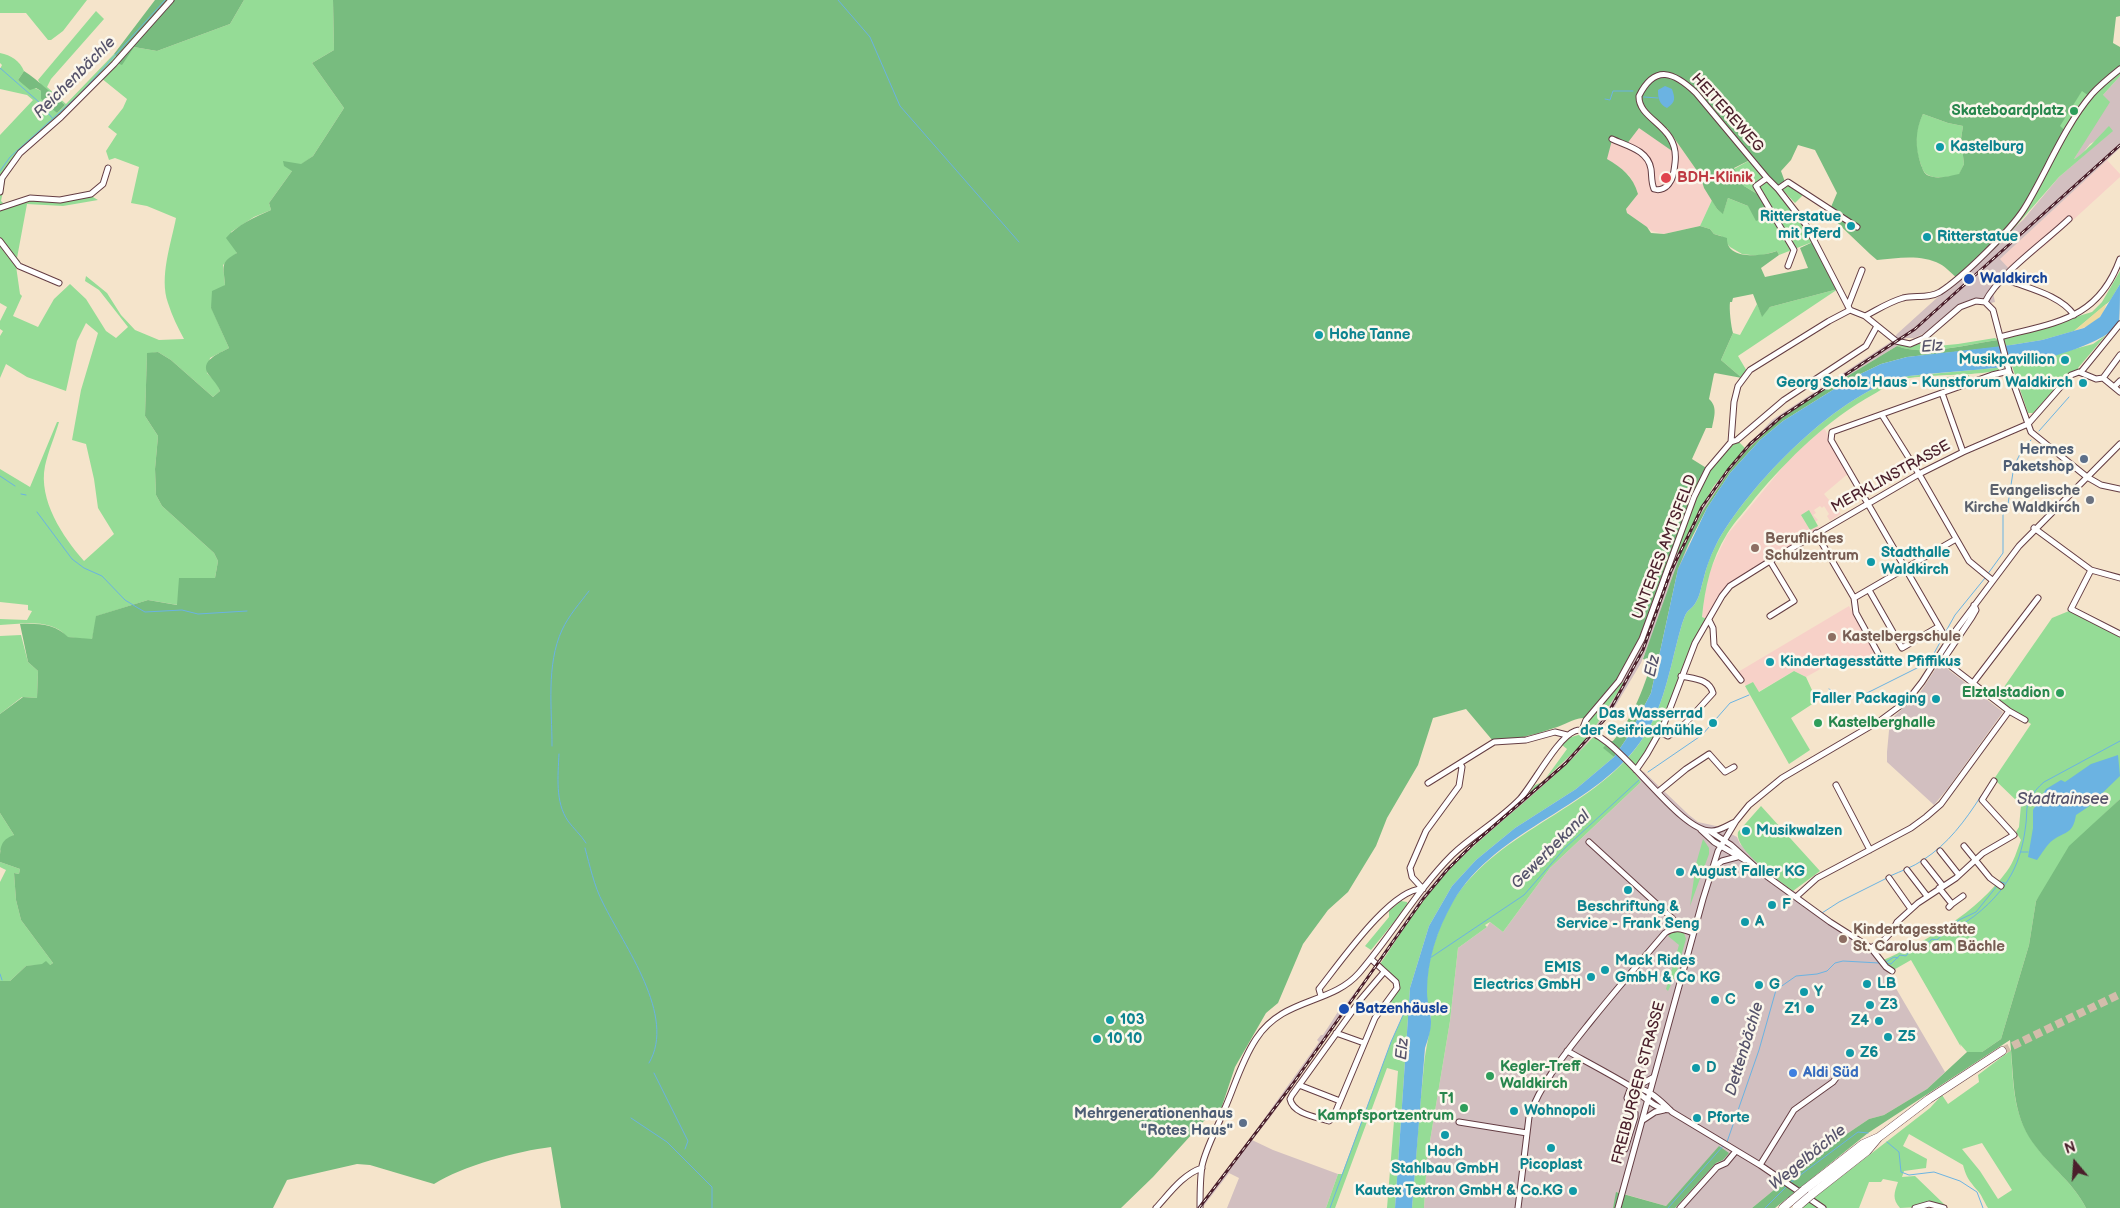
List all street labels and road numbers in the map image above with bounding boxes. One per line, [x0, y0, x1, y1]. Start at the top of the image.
street label: HEITEREWEG [1687, 70, 1767, 156]
street label: MERKLINSTRASSE [1828, 437, 1954, 517]
street label: UNTERES AMTSFELD [1629, 472, 1701, 622]
street label: FREIBURGER STRASSE [1609, 1000, 1669, 1166]

